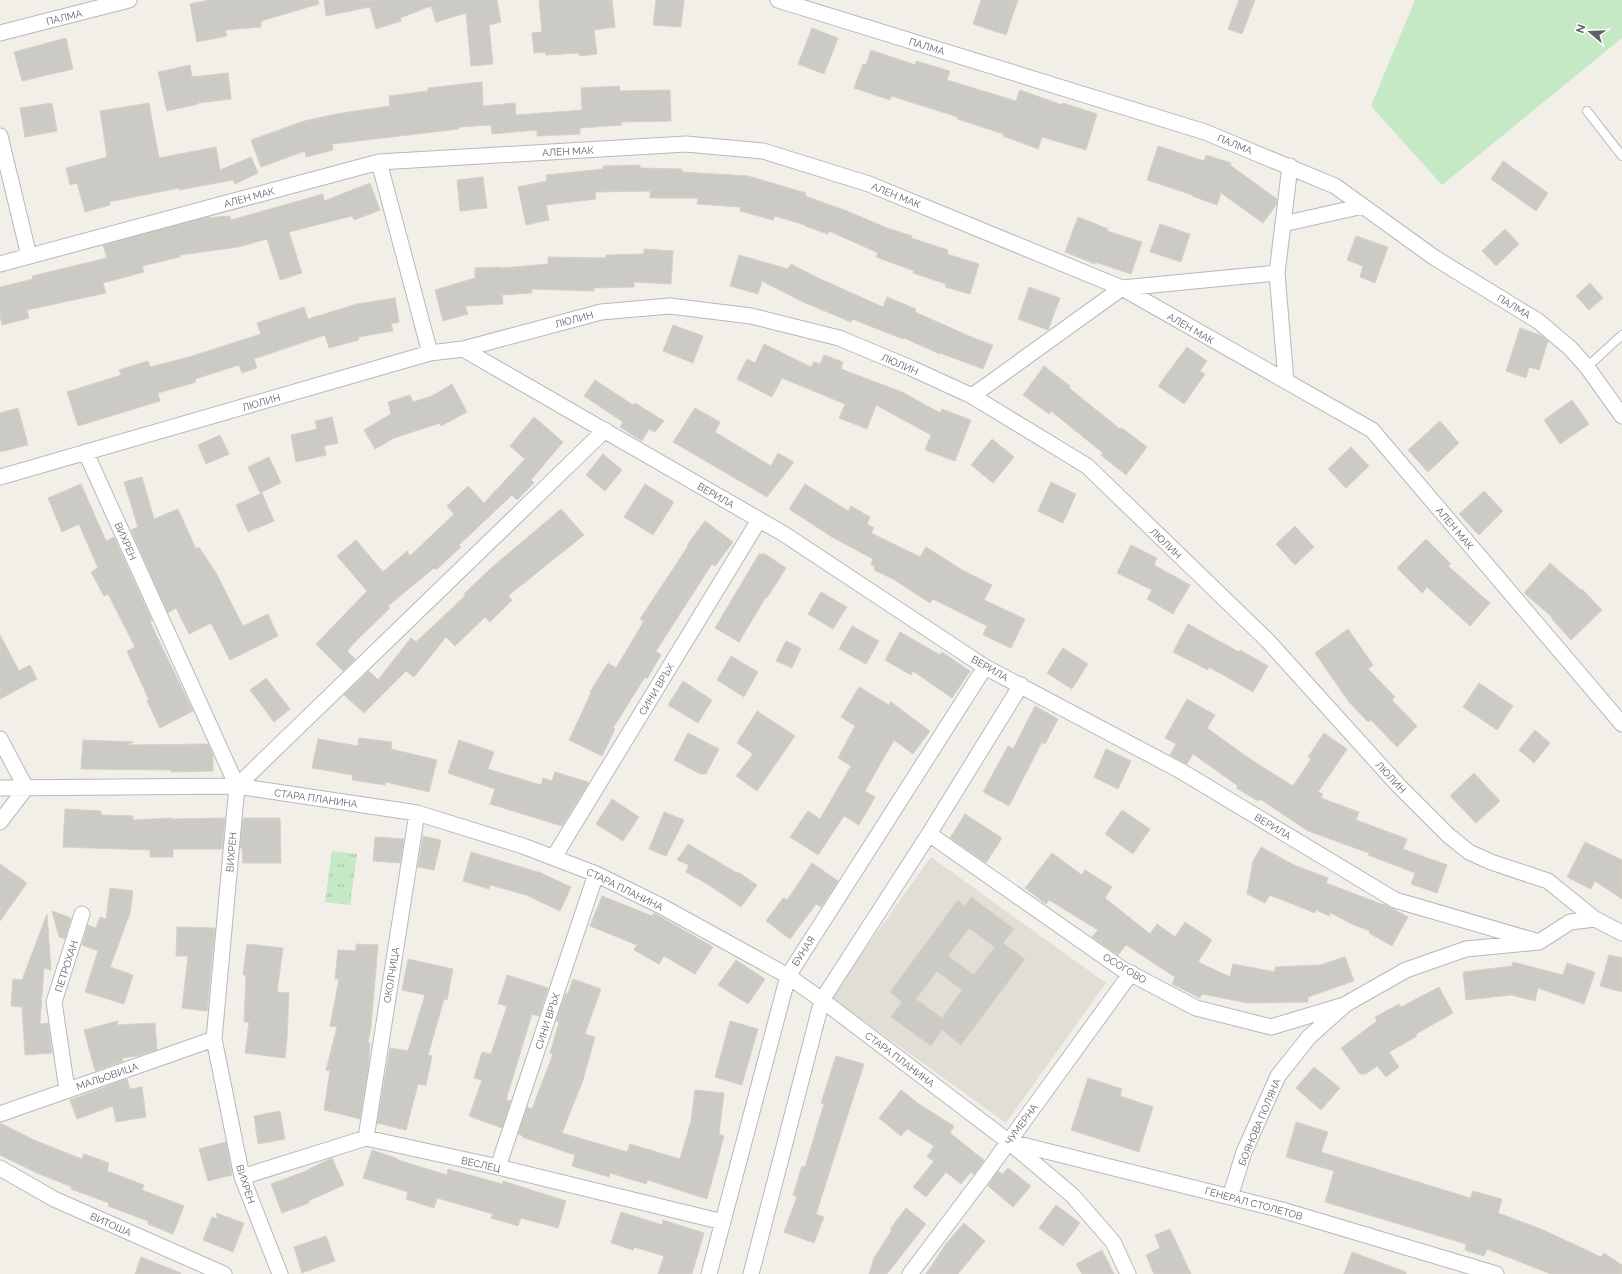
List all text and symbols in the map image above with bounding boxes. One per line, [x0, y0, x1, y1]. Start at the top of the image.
street label: ПАЛМА [45, 8, 83, 27]
north arrow [1570, 12, 1610, 52]
text: N [1574, 23, 1589, 35]
street label: ПАЛМА [908, 36, 946, 57]
street label: ПАЛМА [1216, 132, 1254, 157]
street label: АЛЕН МАК [542, 145, 595, 158]
street label: АЛЕН МАК [870, 181, 923, 211]
street label: АЛЕН МАК [223, 185, 276, 210]
street label: ПАЛМА [1495, 292, 1533, 321]
street label: ЛЮЛИН [554, 309, 595, 330]
street label: АЛЕН МАК [1166, 311, 1217, 347]
street label: ЛЮЛИН [880, 352, 920, 377]
street label: ЛЮЛИН [241, 392, 282, 413]
street label: ВЕРИЛА [695, 481, 736, 510]
street label: АЛЕН МАК [1434, 505, 1476, 552]
street label: ВИХРЕН [112, 521, 139, 562]
street label: ЛЮЛИН [1148, 526, 1184, 561]
street label: ВЕРИЛА [969, 654, 1010, 683]
street label: СИНИ ВРЪХ [637, 661, 677, 717]
street label: ЛЮЛИН [1373, 759, 1408, 795]
street label: СТАРА ПЛАНИНА [274, 787, 359, 810]
street label: ВЕРИЛА [1253, 811, 1293, 842]
street label: ВИХРЕН [224, 832, 239, 873]
street label: СТАРА ПЛАНИНА [585, 866, 665, 913]
street label: БУНАЯ [790, 934, 817, 968]
street label: ПЕТРОХАН [53, 939, 80, 993]
street label: ОКОЛЧИЦА [382, 946, 401, 1004]
street label: ОСОГОВО [1101, 951, 1149, 986]
street label: СИНИ ВРЪХ [533, 991, 562, 1051]
street label: СТАРА ПЛАНИНА [863, 1030, 937, 1089]
street label: МАЛЬОВИЦА [75, 1061, 140, 1092]
street label: БОЯНОВА ПОЛЯНА [1236, 1077, 1283, 1167]
street label: ЧУМЕРНА [1003, 1102, 1040, 1147]
street label: ВЕСЛЕЦ [460, 1155, 502, 1174]
street label: ВИХРЕН [234, 1163, 257, 1205]
street label: ГЕНЕРАЛ СТОЛЕТОВ [1204, 1185, 1304, 1222]
street label: ВИТОША [89, 1211, 133, 1239]

